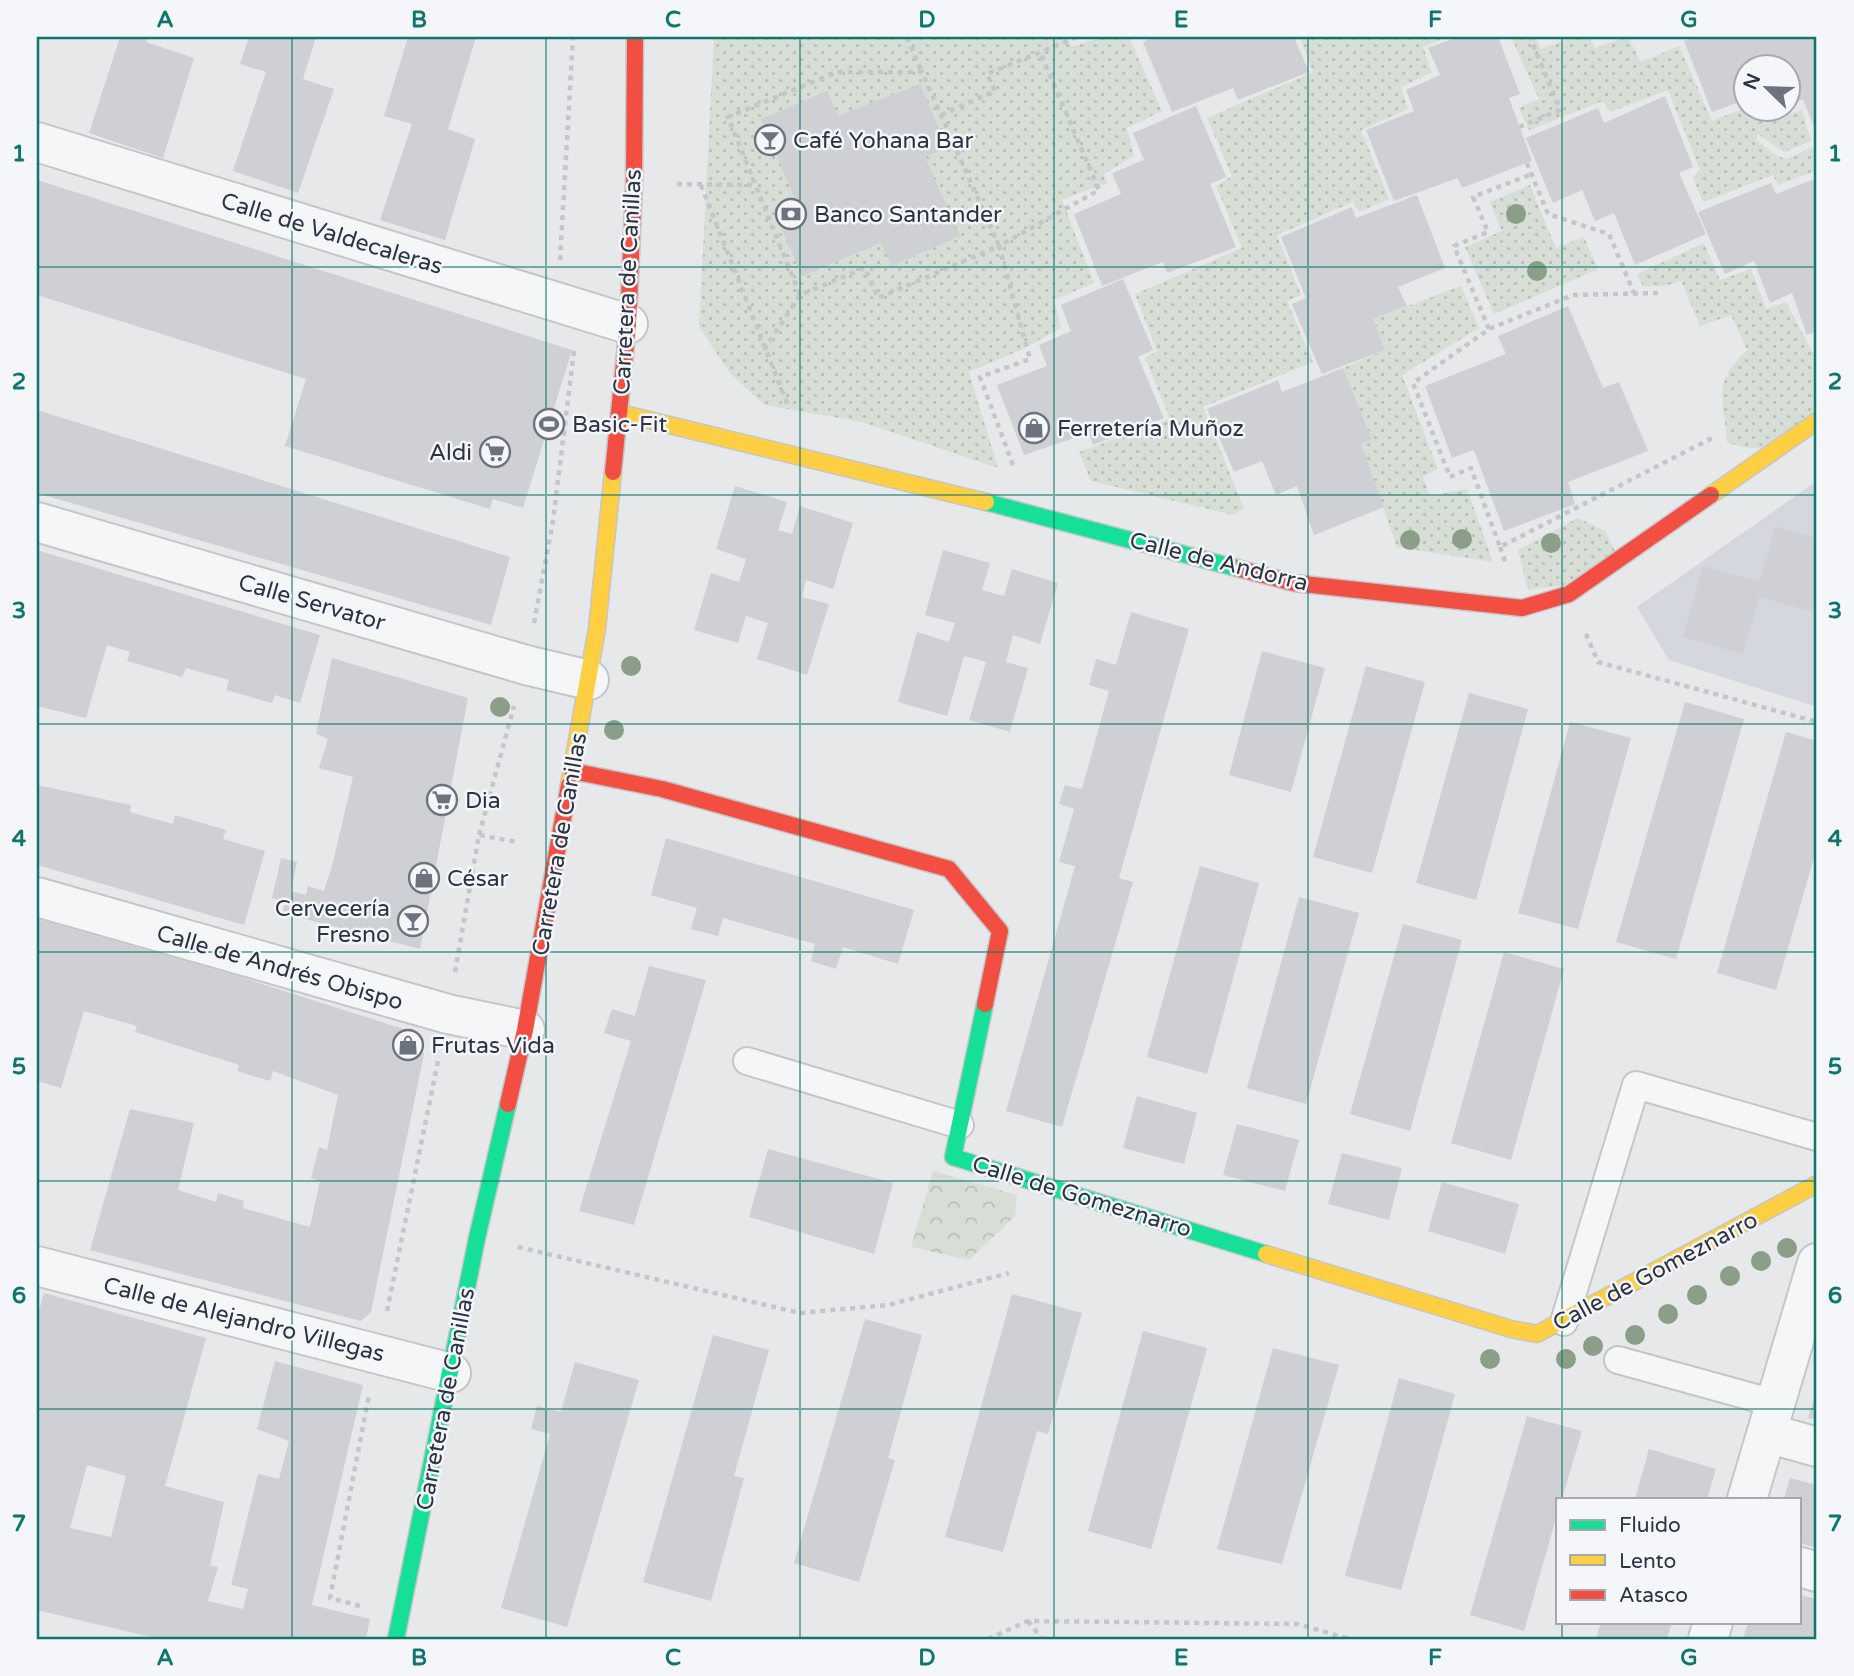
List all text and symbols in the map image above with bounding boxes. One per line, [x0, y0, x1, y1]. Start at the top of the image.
text: A [156, 6, 174, 34]
text: B [411, 6, 427, 34]
text: C [665, 6, 681, 34]
text: D [918, 6, 936, 34]
text: E [1174, 6, 1188, 34]
text: F [1428, 6, 1442, 34]
text: G [1680, 6, 1698, 34]
north arrow [1731, 52, 1801, 122]
text: N [1739, 70, 1765, 93]
bar icon: Café Yohana Bar [753, 123, 787, 157]
place label: Café Yohana Bar [793, 127, 973, 155]
text: 1 [12, 140, 26, 168]
text: 1 [1828, 140, 1842, 168]
street label: Carretera de Canillas [608, 168, 648, 396]
street label: Calle de Valdecaleras [217, 187, 446, 281]
bank icon: Banco Santander [774, 197, 808, 231]
place label: Banco Santander [814, 201, 1002, 229]
text: 2 [12, 368, 26, 396]
text: 2 [1828, 368, 1842, 396]
sports icon: Basic-Fit [532, 407, 566, 441]
place label: Basic-Fit [572, 411, 667, 439]
shop icon: Ferretería Muñoz [1017, 411, 1051, 445]
place label: Ferretería Muñoz [1057, 415, 1244, 443]
supermarket icon: Aldi [478, 435, 512, 469]
place label: Aldi [429, 439, 472, 467]
street label: Calle de Andorra [1127, 526, 1311, 598]
street label: Calle Servator [235, 569, 389, 637]
text: 3 [12, 597, 26, 625]
text: 3 [1828, 597, 1842, 625]
street label: Carretera de Canillas [527, 730, 593, 958]
supermarket icon: Dia [425, 783, 459, 817]
place label: Dia [465, 787, 501, 815]
text: 4 [12, 825, 27, 853]
text: 4 [1828, 825, 1843, 853]
shop icon: César [407, 861, 441, 895]
place label: César [447, 865, 509, 893]
place label: Cervecería Fresno [275, 895, 390, 949]
bar icon: Cervecería Fresno [396, 904, 430, 938]
street label: Calle de Andrés Obispo [153, 919, 406, 1017]
shop icon: Frutas Vida [391, 1028, 425, 1062]
place label: Frutas Vida [431, 1032, 555, 1060]
text: 5 [12, 1053, 26, 1081]
text: 5 [1828, 1053, 1842, 1081]
street label: Calle de Gomeznarro [969, 1150, 1195, 1244]
street label: Calle de Gomeznarro [1548, 1206, 1763, 1338]
street label: Calle de Alejandro Villegas [100, 1271, 387, 1368]
text: 6 [12, 1282, 26, 1310]
text: 6 [1828, 1282, 1842, 1310]
street label: Carretera de Canillas [411, 1286, 481, 1513]
legend [1556, 1498, 1801, 1624]
text: 7 [12, 1510, 26, 1538]
text: 7 [1828, 1510, 1842, 1538]
text: Fluido [1619, 1513, 1681, 1538]
text: Lento [1619, 1549, 1676, 1574]
text: Atasco [1619, 1583, 1688, 1608]
text: A [156, 1644, 174, 1672]
text: B [411, 1644, 427, 1672]
text: C [665, 1644, 681, 1672]
text: D [918, 1644, 936, 1672]
text: E [1174, 1644, 1188, 1672]
text: F [1428, 1644, 1442, 1672]
text: G [1680, 1644, 1698, 1672]

